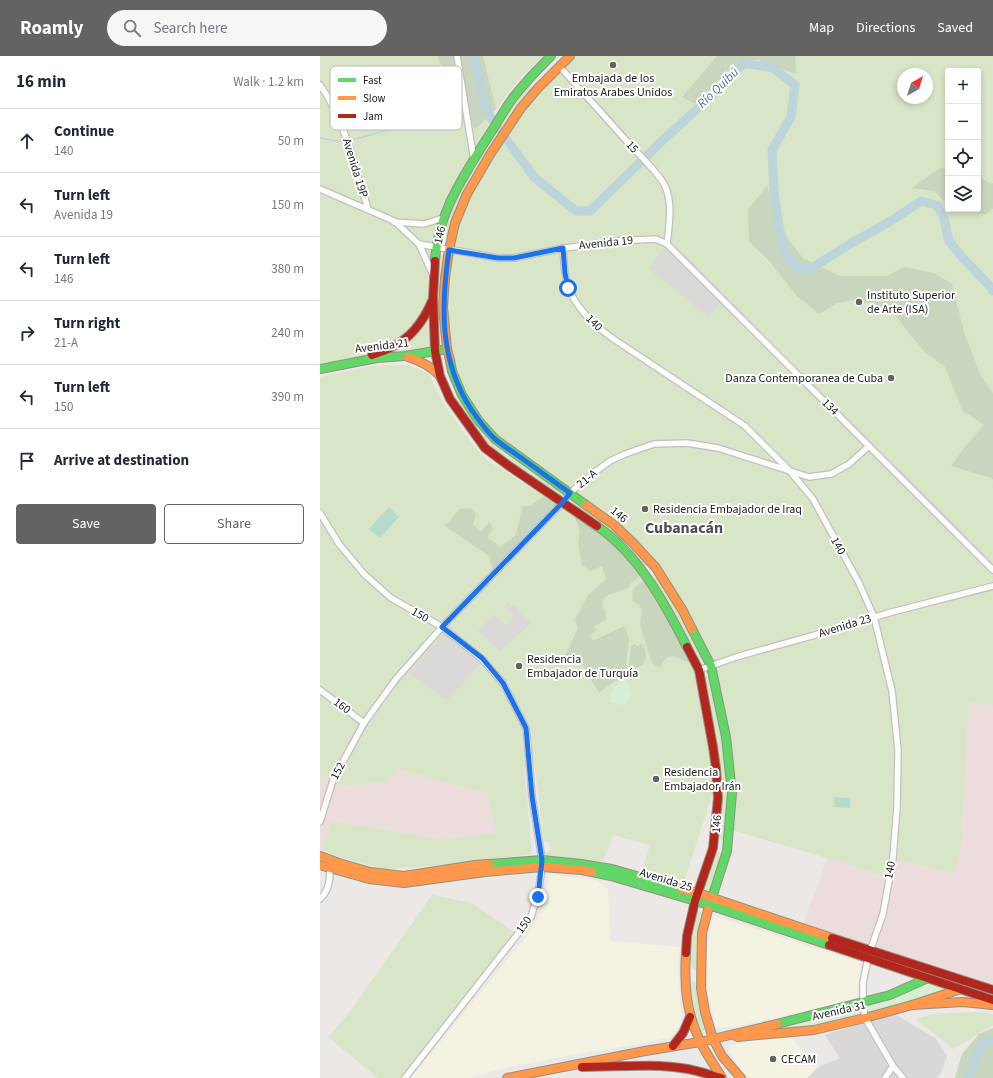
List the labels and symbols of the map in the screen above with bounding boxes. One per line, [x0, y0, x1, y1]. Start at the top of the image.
marker: Embajada de los Emiratos Arabes Unidos [608, 60, 618, 70]
water label: Río Quibú [693, 64, 743, 112]
legend [330, 66, 462, 130]
north arrow [897, 68, 933, 104]
place label: Embajada de los Emiratos Arabes Unidos [554, 70, 672, 101]
text: Fast [363, 73, 382, 88]
text: Slow [363, 91, 386, 106]
text: Jam [363, 109, 383, 124]
street label: Avenida 19P [338, 136, 372, 200]
street label: 15 [622, 137, 642, 157]
street label: 146 [430, 224, 450, 246]
street label: Avenida 19 [578, 232, 634, 254]
route start [559, 279, 577, 297]
place label: Instituto Superior de Arte (ISA) [867, 287, 956, 318]
marker: Instituto Superior de Arte (ISA) [854, 297, 864, 307]
street label: 140 [582, 311, 606, 335]
street label: Avenida 21 [354, 334, 410, 358]
place label: Danza Contemporanea de Cuba [725, 370, 883, 387]
marker: Danza Contemporanea de Cuba [886, 373, 896, 383]
street label: 134 [818, 395, 842, 419]
street label: 21-A [573, 465, 601, 493]
place label: Residencia Embajador de Iraq [653, 501, 802, 518]
street label: 146 [607, 503, 631, 527]
marker: Residencia Embajador de Iraq [640, 504, 650, 514]
district label: Cubanacán [645, 517, 723, 539]
street label: 140 [826, 534, 850, 558]
street label: 150 [408, 603, 432, 627]
street label: Avenida 23 [816, 610, 874, 642]
place label: Residencia Embajador de Turquía [527, 651, 638, 682]
marker: Residencia Embajador de Turquía [514, 661, 524, 671]
street label: 160 [330, 694, 354, 718]
street label: 152 [326, 759, 350, 783]
place label: Residencia Embajador Irán [664, 764, 741, 795]
marker: Residencia Embajador Irán [651, 774, 661, 784]
street label: 146 [708, 814, 726, 834]
street label: 140 [880, 860, 900, 880]
street label: Avenida 25 [637, 864, 695, 896]
route end [529, 888, 547, 906]
street label: 150 [512, 913, 536, 937]
street label: Avenida 31 [811, 997, 867, 1025]
place label: CECAM [781, 1051, 816, 1068]
marker: CECAM [768, 1054, 778, 1064]

